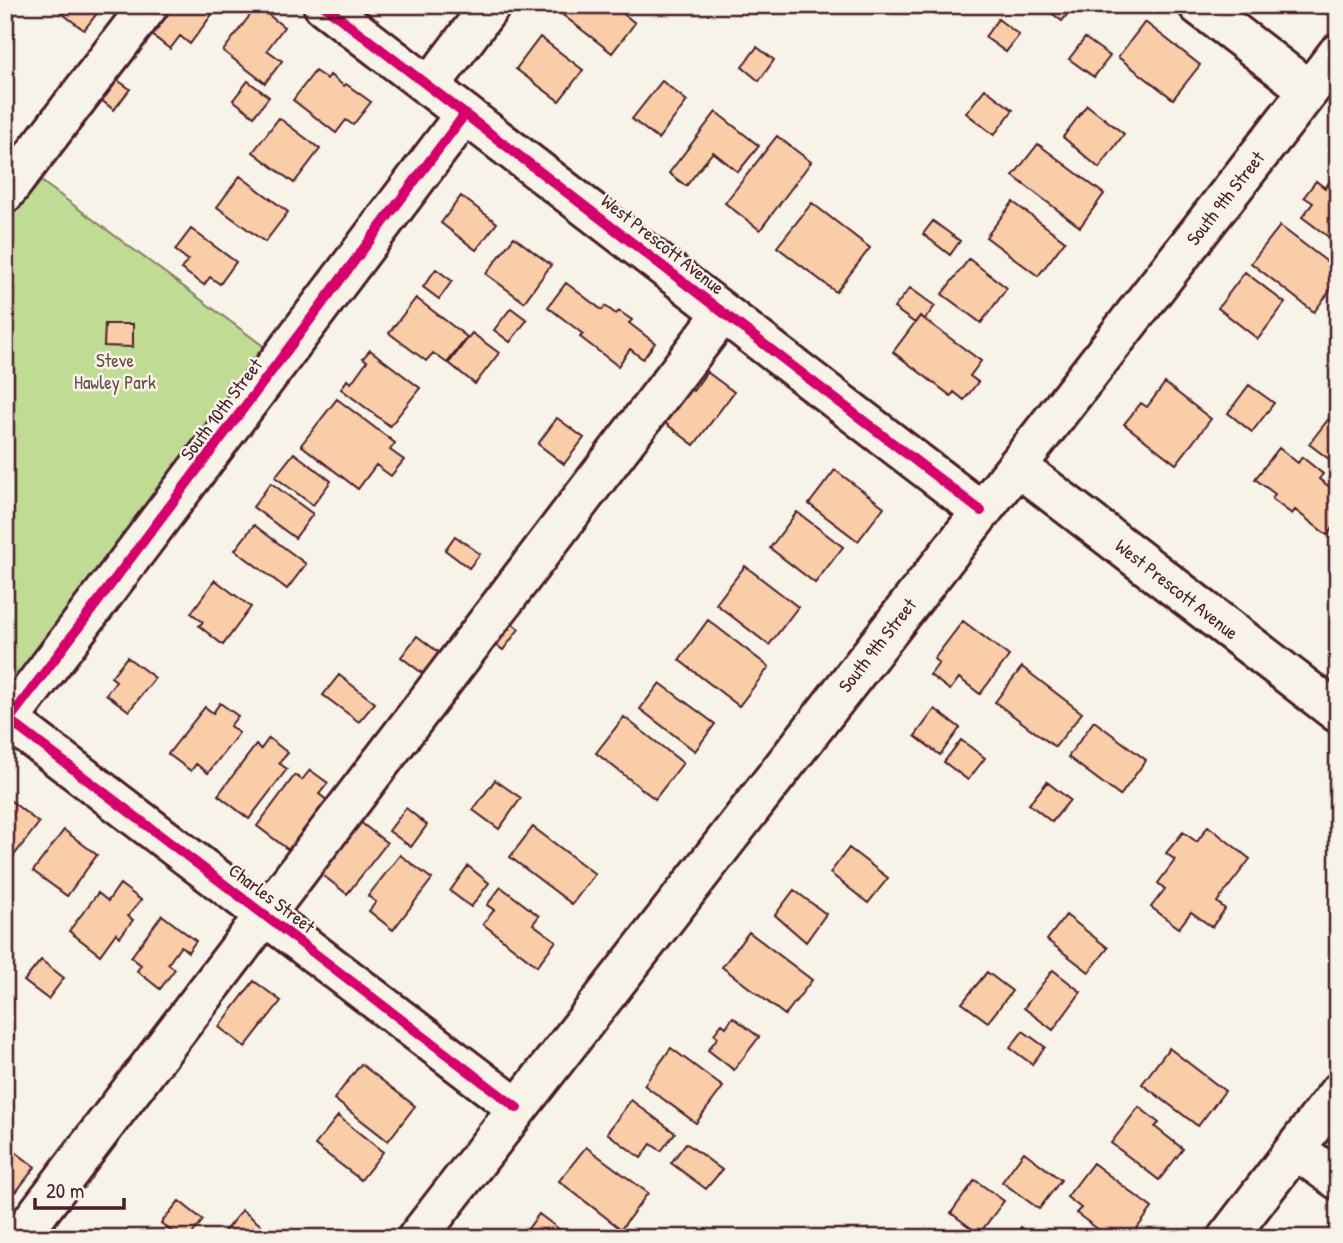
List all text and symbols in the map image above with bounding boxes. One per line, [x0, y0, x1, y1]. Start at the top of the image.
street label: South 9th Street [1180, 145, 1270, 251]
street label: West Prescott Avenue [596, 188, 730, 301]
park label: Steve Hawley Park [74, 347, 156, 395]
street label: South 10th Street [174, 352, 268, 465]
street label: West Prescott Avenue [1110, 533, 1244, 646]
street label: South 9th Street [832, 592, 922, 698]
street label: Charles Street [224, 857, 321, 939]
scale bar [35, 1166, 124, 1210]
text: 20 m [46, 1176, 84, 1205]

